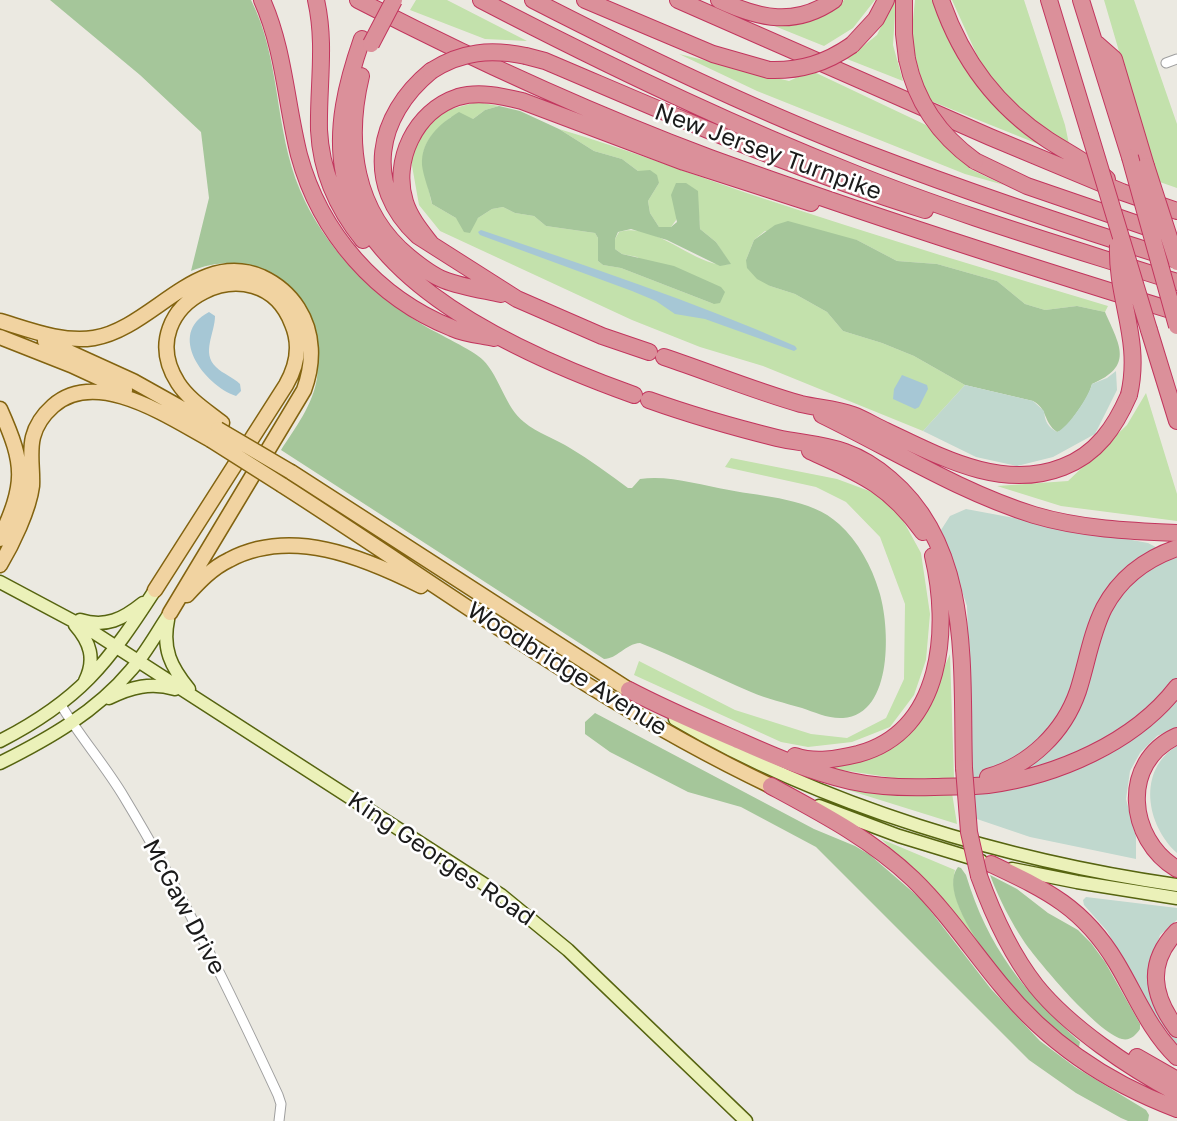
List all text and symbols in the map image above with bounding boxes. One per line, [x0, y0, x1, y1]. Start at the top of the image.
street label: New Jersey Turnpike [651, 98, 885, 206]
street label: Woodbridge Avenue [462, 596, 672, 742]
street label: King Georges Road [342, 786, 540, 932]
street label: McGaw Drive [136, 835, 232, 979]

